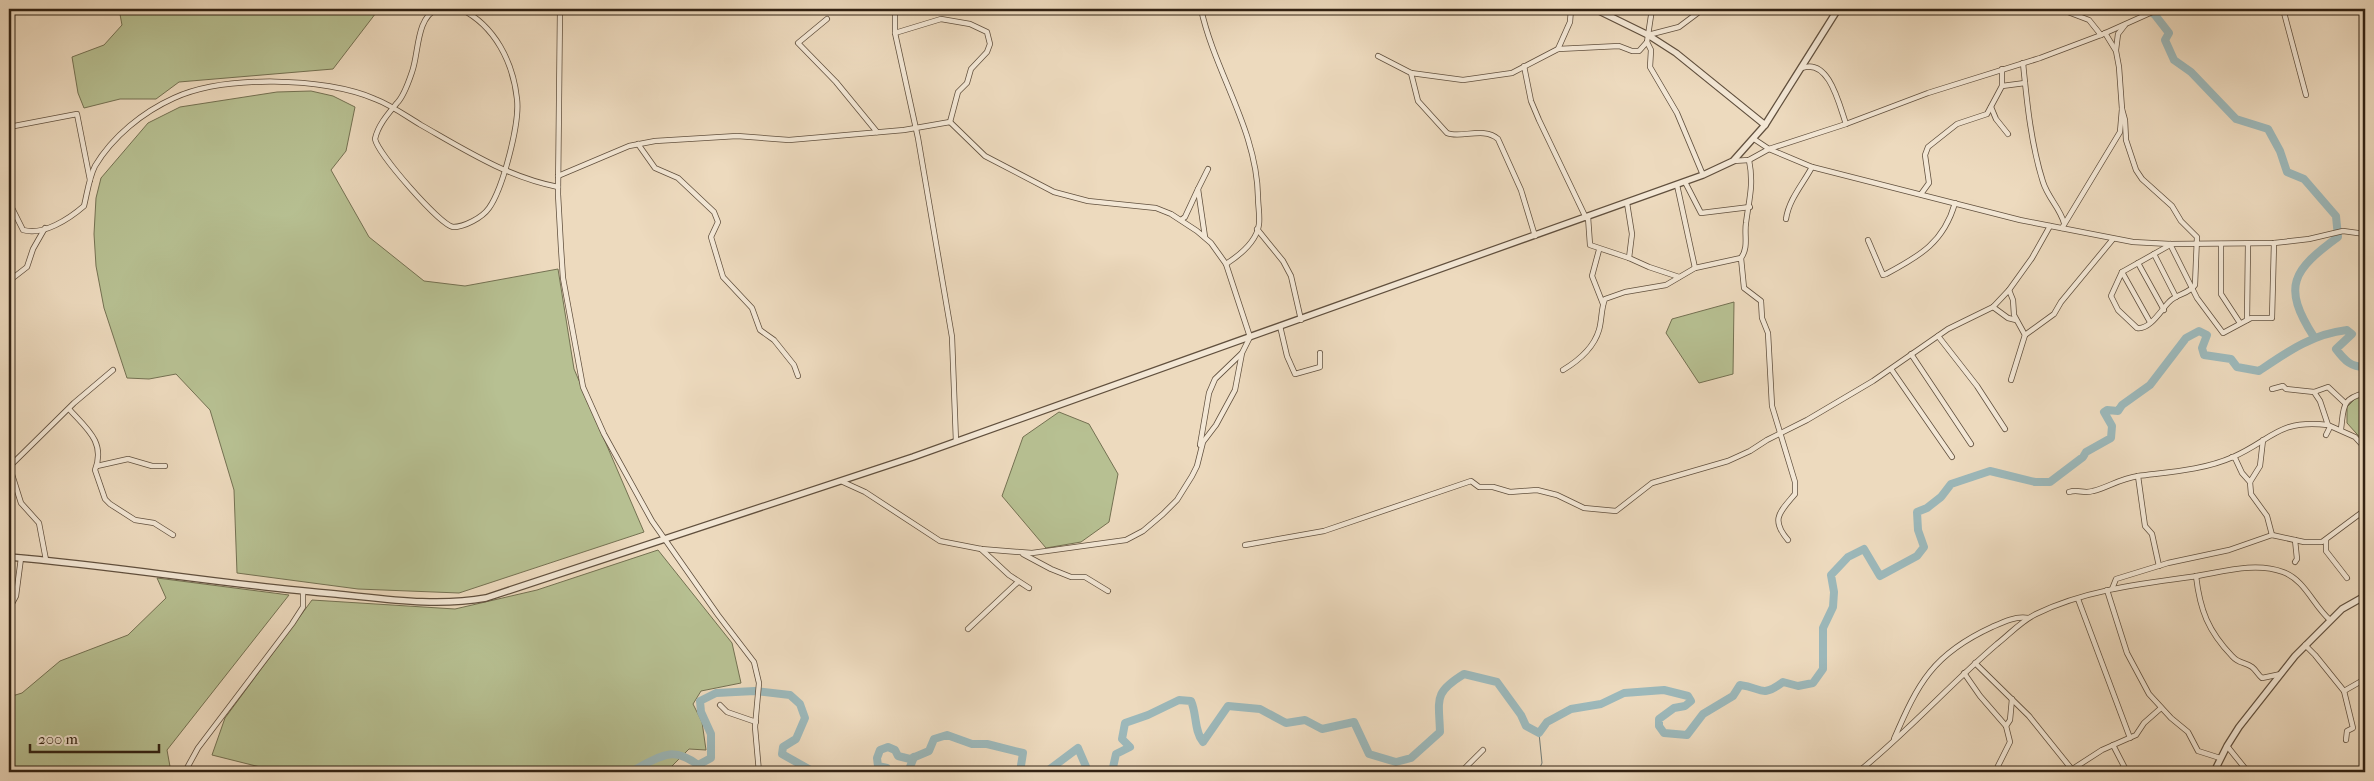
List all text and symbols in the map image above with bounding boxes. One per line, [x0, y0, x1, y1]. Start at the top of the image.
scale bar [30, 721, 159, 753]
text: 200 m [38, 730, 78, 748]

